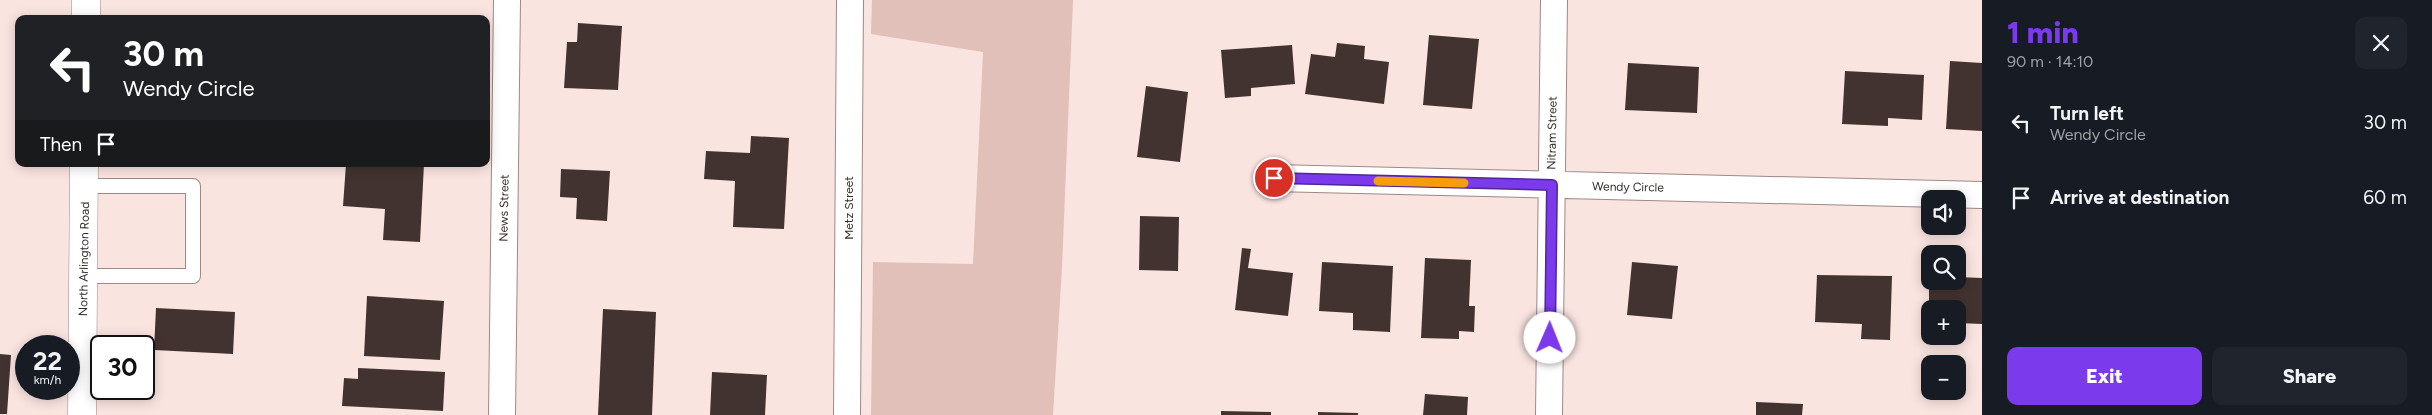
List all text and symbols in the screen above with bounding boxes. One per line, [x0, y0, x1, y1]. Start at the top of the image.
text: 1 min [2007, 14, 2079, 51]
button: close [2355, 17, 2407, 69]
text: 30 m [123, 33, 204, 75]
icon: left [40, 35, 105, 100]
text: 90 m · 14:10 [2007, 52, 2093, 71]
text: Wendy Circle [123, 75, 255, 102]
street label: Nitram Street [1544, 96, 1560, 170]
text: Turn left [2050, 102, 2124, 125]
icon: left [2007, 109, 2035, 137]
text: 30 m [2364, 111, 2407, 134]
text: Wendy Circle [2050, 125, 2146, 144]
icon: arrive [92, 130, 120, 158]
text: Then [40, 133, 82, 156]
pin [1253, 157, 1295, 199]
icon: arrive [1260, 164, 1288, 192]
street label: News Street [496, 174, 512, 242]
street label: Metz Street [842, 176, 856, 240]
street label: Wendy Circle [1592, 179, 1664, 195]
icon: arrive [2007, 184, 2035, 212]
text: Arrive at destination [2050, 186, 2229, 209]
text: 60 m [2363, 186, 2407, 209]
map controls [1921, 190, 1966, 400]
button: sound [1921, 190, 1966, 235]
street label: North Arlington Road [76, 202, 92, 316]
button: search [1921, 245, 1966, 290]
button: + [1921, 300, 1966, 345]
position arrow [1523, 311, 1575, 363]
speed limit sign: 30 [90, 335, 155, 400]
text: 22 [33, 346, 62, 376]
button: Exit [2007, 347, 2202, 405]
button: Share [2212, 347, 2407, 405]
button: − [1921, 355, 1966, 400]
text: km/h [34, 373, 61, 387]

